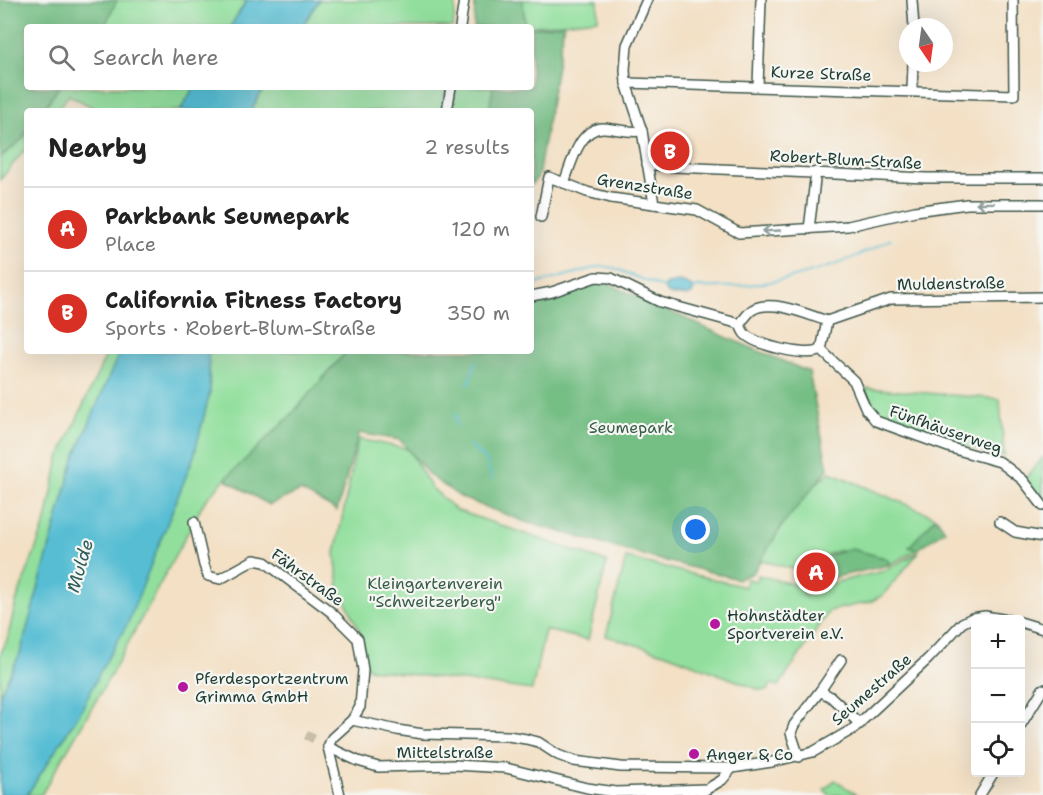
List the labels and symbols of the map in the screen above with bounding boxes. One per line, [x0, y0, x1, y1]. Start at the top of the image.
north arrow [899, 18, 953, 72]
street label: Kurze Straße [770, 61, 872, 86]
pin: B [650, 128, 690, 174]
street label: Robert-Blum-Straße [769, 145, 923, 174]
street label: Grenzstraße [595, 169, 694, 204]
one-way arrow [975, 198, 995, 209]
one-way arrow [761, 226, 781, 237]
street label: Muldenstraße [897, 272, 1005, 295]
street label: Fünfhäuserweg [887, 400, 1005, 459]
park label: Seumepark [589, 417, 673, 438]
your location [681, 515, 710, 544]
water label: Mulde [61, 537, 99, 595]
street label: Fährstraße [267, 544, 348, 611]
pin: A [796, 550, 836, 594]
park label: Kleingartenverein "Schweitzerberg" [367, 573, 503, 612]
place label: Hohnstädter Sportverein e.V. [727, 605, 844, 644]
marker: Hohnstädter Sportverein e.V. [708, 617, 722, 631]
street label: Seumestraße [827, 649, 916, 730]
place label: Pferdesportzentrum Grimma GmbH [195, 668, 349, 707]
marker: Pferdesportzentrum Grimma GmbH [176, 680, 190, 694]
street label: Mittelstraße [396, 742, 494, 763]
place label: Anger & Co [706, 744, 793, 765]
marker: Anger & Co [687, 747, 701, 761]

